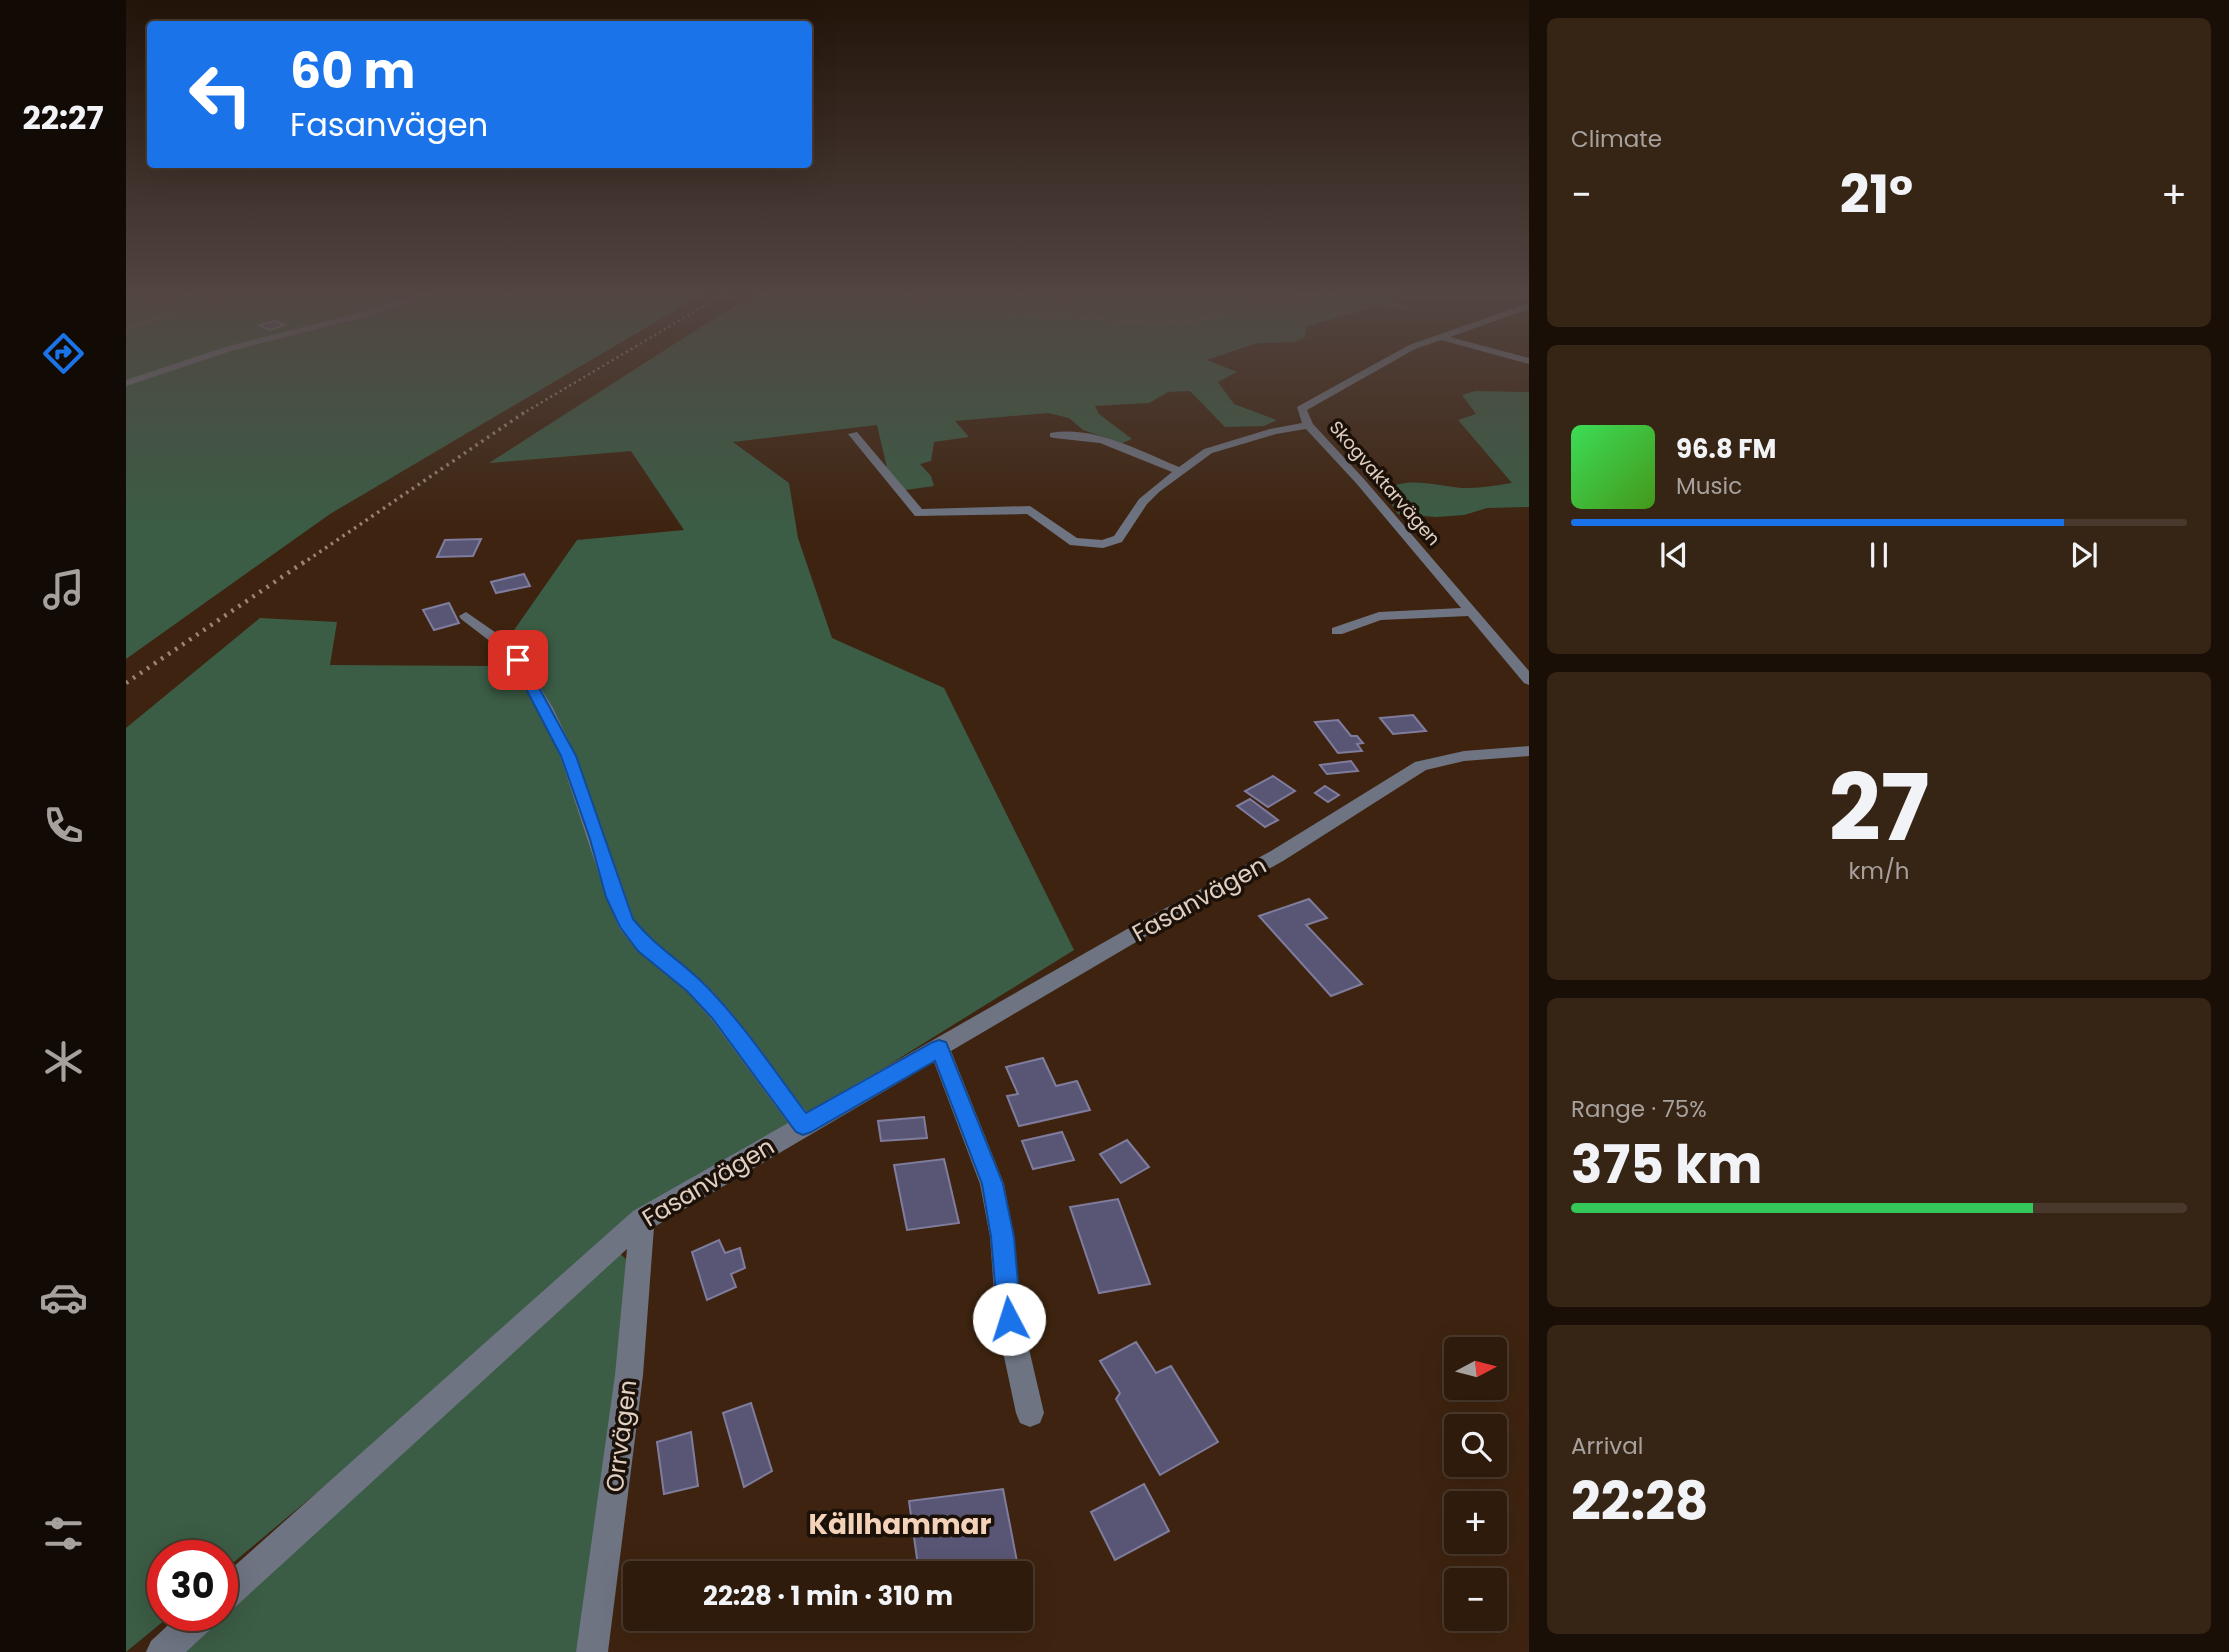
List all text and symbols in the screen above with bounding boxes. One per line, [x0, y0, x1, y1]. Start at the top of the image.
text: 60 m [290, 37, 415, 105]
icon: left [175, 49, 266, 140]
text: 22:27 [22, 95, 104, 140]
text: Fasanvägen [290, 102, 488, 147]
text: Climate [1571, 123, 1662, 155]
text: 21° [1840, 158, 1913, 231]
text: − [1571, 168, 1592, 221]
text: + [2161, 168, 2187, 221]
icon: directions [39, 329, 88, 378]
street label: Skogvaktarvägen [1324, 415, 1446, 551]
text: 96.8 FM [1676, 431, 1776, 467]
text: Music [1676, 470, 1742, 502]
icon: previous [1655, 536, 1693, 574]
icon: pause [1860, 536, 1898, 574]
icon: next [2065, 536, 2103, 574]
icon: music [39, 565, 88, 614]
pin [488, 630, 548, 690]
icon: arrive [499, 641, 537, 679]
text: 27 [1829, 744, 1929, 872]
icon: phone [39, 801, 88, 850]
street label: Fasanvägen [1126, 849, 1272, 949]
text: km/h [1848, 855, 1910, 887]
icon: climate [39, 1037, 88, 1086]
text: Range · 75% [1571, 1093, 1707, 1125]
text: 375 km [1571, 1128, 1762, 1201]
street label: Fasanvägen [636, 1130, 780, 1234]
icon: car [39, 1273, 88, 1322]
position arrow [972, 1282, 1046, 1356]
north arrow [1444, 1337, 1507, 1400]
map controls [1444, 1337, 1507, 1631]
street label: Orrvägen [598, 1378, 644, 1494]
button: search [1444, 1414, 1507, 1477]
text: Arrival [1571, 1430, 1643, 1462]
text: 22:28 [1571, 1465, 1709, 1538]
button: + [1444, 1491, 1507, 1554]
district label: Källhammar [808, 1505, 992, 1544]
icon: filters [39, 1509, 88, 1558]
speed limit sign: 30 [147, 1540, 238, 1631]
button: − [1444, 1568, 1507, 1631]
text: 22:28 · 1 min · 310 m [703, 1578, 953, 1614]

